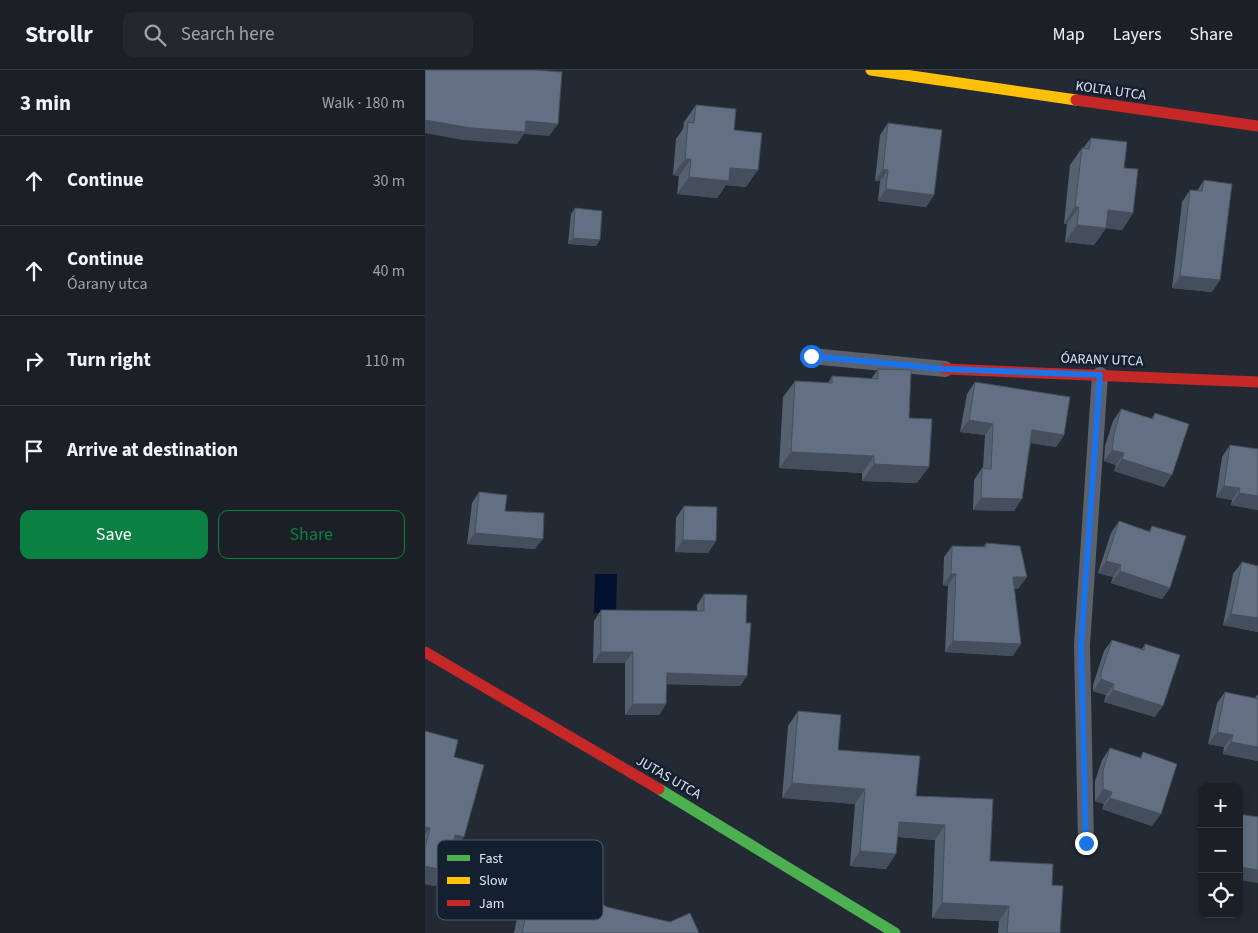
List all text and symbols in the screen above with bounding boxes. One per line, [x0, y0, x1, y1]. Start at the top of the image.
search box [123, 12, 473, 57]
text: Strollr [25, 17, 93, 52]
icon: search [141, 21, 169, 49]
text: Search here [181, 21, 274, 48]
text: Map [1053, 22, 1085, 47]
text: Layers [1113, 22, 1162, 47]
text: Share [1190, 22, 1233, 47]
street label: KOLTA UTCA [1074, 76, 1148, 106]
text: 3 min [20, 88, 71, 118]
text: Walk · 180 m [322, 92, 405, 114]
icon: ahead [20, 167, 48, 195]
text: Continue [67, 167, 144, 194]
text: 30 m [373, 170, 405, 192]
text: Continue [67, 246, 144, 273]
icon: ahead [20, 257, 48, 285]
text: 40 m [373, 260, 405, 282]
text: Óarany utca [67, 273, 147, 295]
route start [800, 345, 823, 368]
icon: right [20, 347, 48, 375]
text: Turn right [67, 347, 151, 374]
street label: ÓARANY UTCA [1060, 349, 1144, 371]
text: 110 m [365, 350, 405, 372]
icon: arrive [20, 437, 48, 465]
text: Arrive at destination [67, 437, 238, 464]
button: Save [20, 510, 208, 559]
button: Share [218, 510, 405, 559]
street label: JUTAS UTCA [632, 751, 705, 805]
map controls [1198, 783, 1243, 918]
button: + [1198, 783, 1243, 828]
button: − [1198, 828, 1243, 873]
route end [1075, 832, 1098, 855]
legend [437, 840, 603, 920]
text: Fast [479, 849, 503, 869]
text: Slow [479, 871, 508, 891]
button: locate [1198, 873, 1243, 918]
text: Jam [479, 894, 504, 914]

